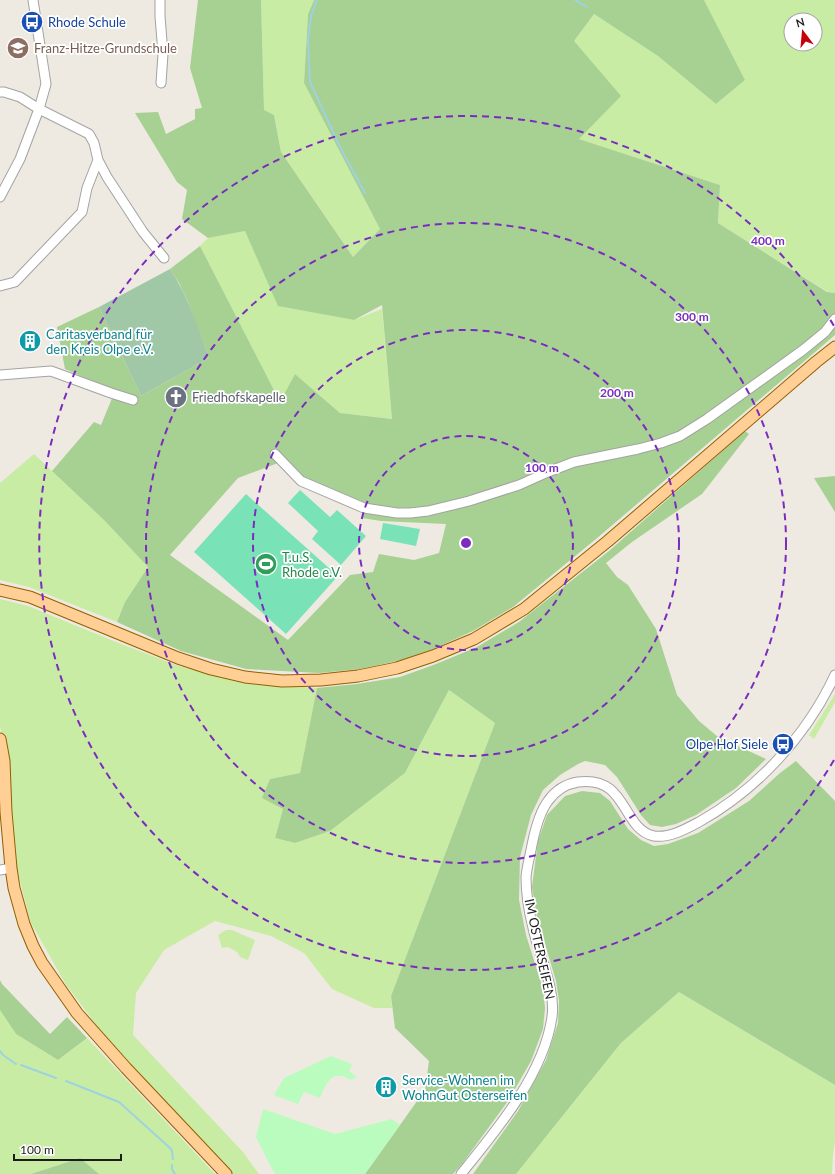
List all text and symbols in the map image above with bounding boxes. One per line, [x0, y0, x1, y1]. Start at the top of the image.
bus stop icon: Rhode Schule [19, 9, 45, 35]
north arrow [783, 12, 823, 52]
place label: Rhode Schule [48, 14, 126, 30]
text: N [794, 14, 806, 29]
school or university icon: Franz-Hitze-Grundschule [5, 35, 31, 61]
place label: Franz-Hitze-Grundschule [34, 40, 177, 56]
text: 400 m [751, 233, 785, 248]
text: 300 m [675, 309, 709, 324]
place label: Caritasverband für den Kreis Olpe e.V. [46, 326, 153, 357]
building icon: Caritasverband für den Kreis Olpe e.V. [17, 328, 43, 354]
church icon: Friedhofskapelle [163, 384, 189, 410]
text: 200 m [600, 385, 634, 400]
place label: Friedhofskapelle [192, 389, 286, 405]
text: 100 m [525, 460, 559, 475]
centre of rings [459, 536, 473, 550]
place label: T.u.S. Rhode e.V. [282, 549, 342, 580]
sports icon: T.u.S. Rhode e.V. [253, 551, 279, 577]
bus stop icon: Olpe Hof Siele [770, 731, 796, 757]
place label: Olpe Hof Siele [686, 736, 768, 752]
street label: IM OSTERSEIFEN [521, 897, 559, 1001]
place label: Service-Wohnen im WohnGut Osterseifen [402, 1072, 527, 1103]
building icon: Service-Wohnen im WohnGut Osterseifen [373, 1074, 399, 1100]
scale bar [14, 1136, 121, 1162]
text: 100 m [20, 1142, 54, 1157]

